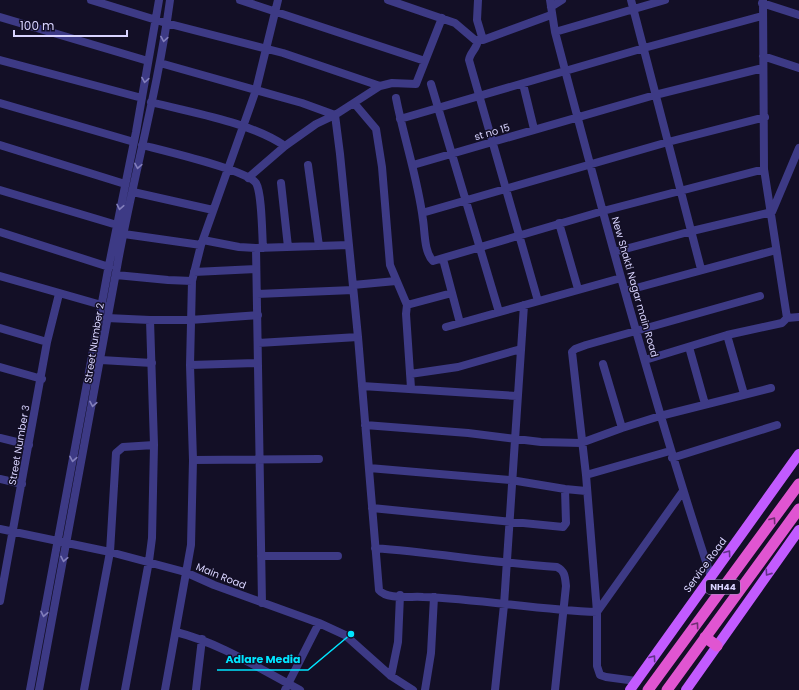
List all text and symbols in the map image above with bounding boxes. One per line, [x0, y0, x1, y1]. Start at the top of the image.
scale bar [14, 12, 127, 38]
text: 100 m [20, 17, 54, 34]
one-way arrow [160, 36, 169, 42]
one-way arrow [141, 77, 150, 83]
street label: st no 15 [472, 120, 512, 144]
one-way arrow [135, 163, 143, 169]
one-way arrow [117, 204, 125, 211]
street label: New Shakti Nagar main Road [608, 215, 662, 359]
street label: Street Number 2 [80, 302, 108, 384]
one-way arrow [90, 401, 98, 407]
street label: Street Number 3 [5, 404, 33, 486]
one-way arrow [69, 456, 77, 462]
one-way arrow [768, 517, 776, 524]
street label: Service Road [680, 534, 730, 596]
one-way arrow [723, 550, 730, 557]
one-way arrow [61, 556, 69, 562]
street label: Main Road [194, 559, 248, 593]
one-way arrow [765, 569, 773, 576]
road number: NH44 [706, 580, 740, 594]
one-way arrow [41, 611, 49, 617]
one-way arrow [691, 622, 698, 629]
callout: Adlare Media [217, 647, 308, 670]
text: Adlare Media [225, 651, 301, 667]
one-way arrow [648, 656, 655, 663]

